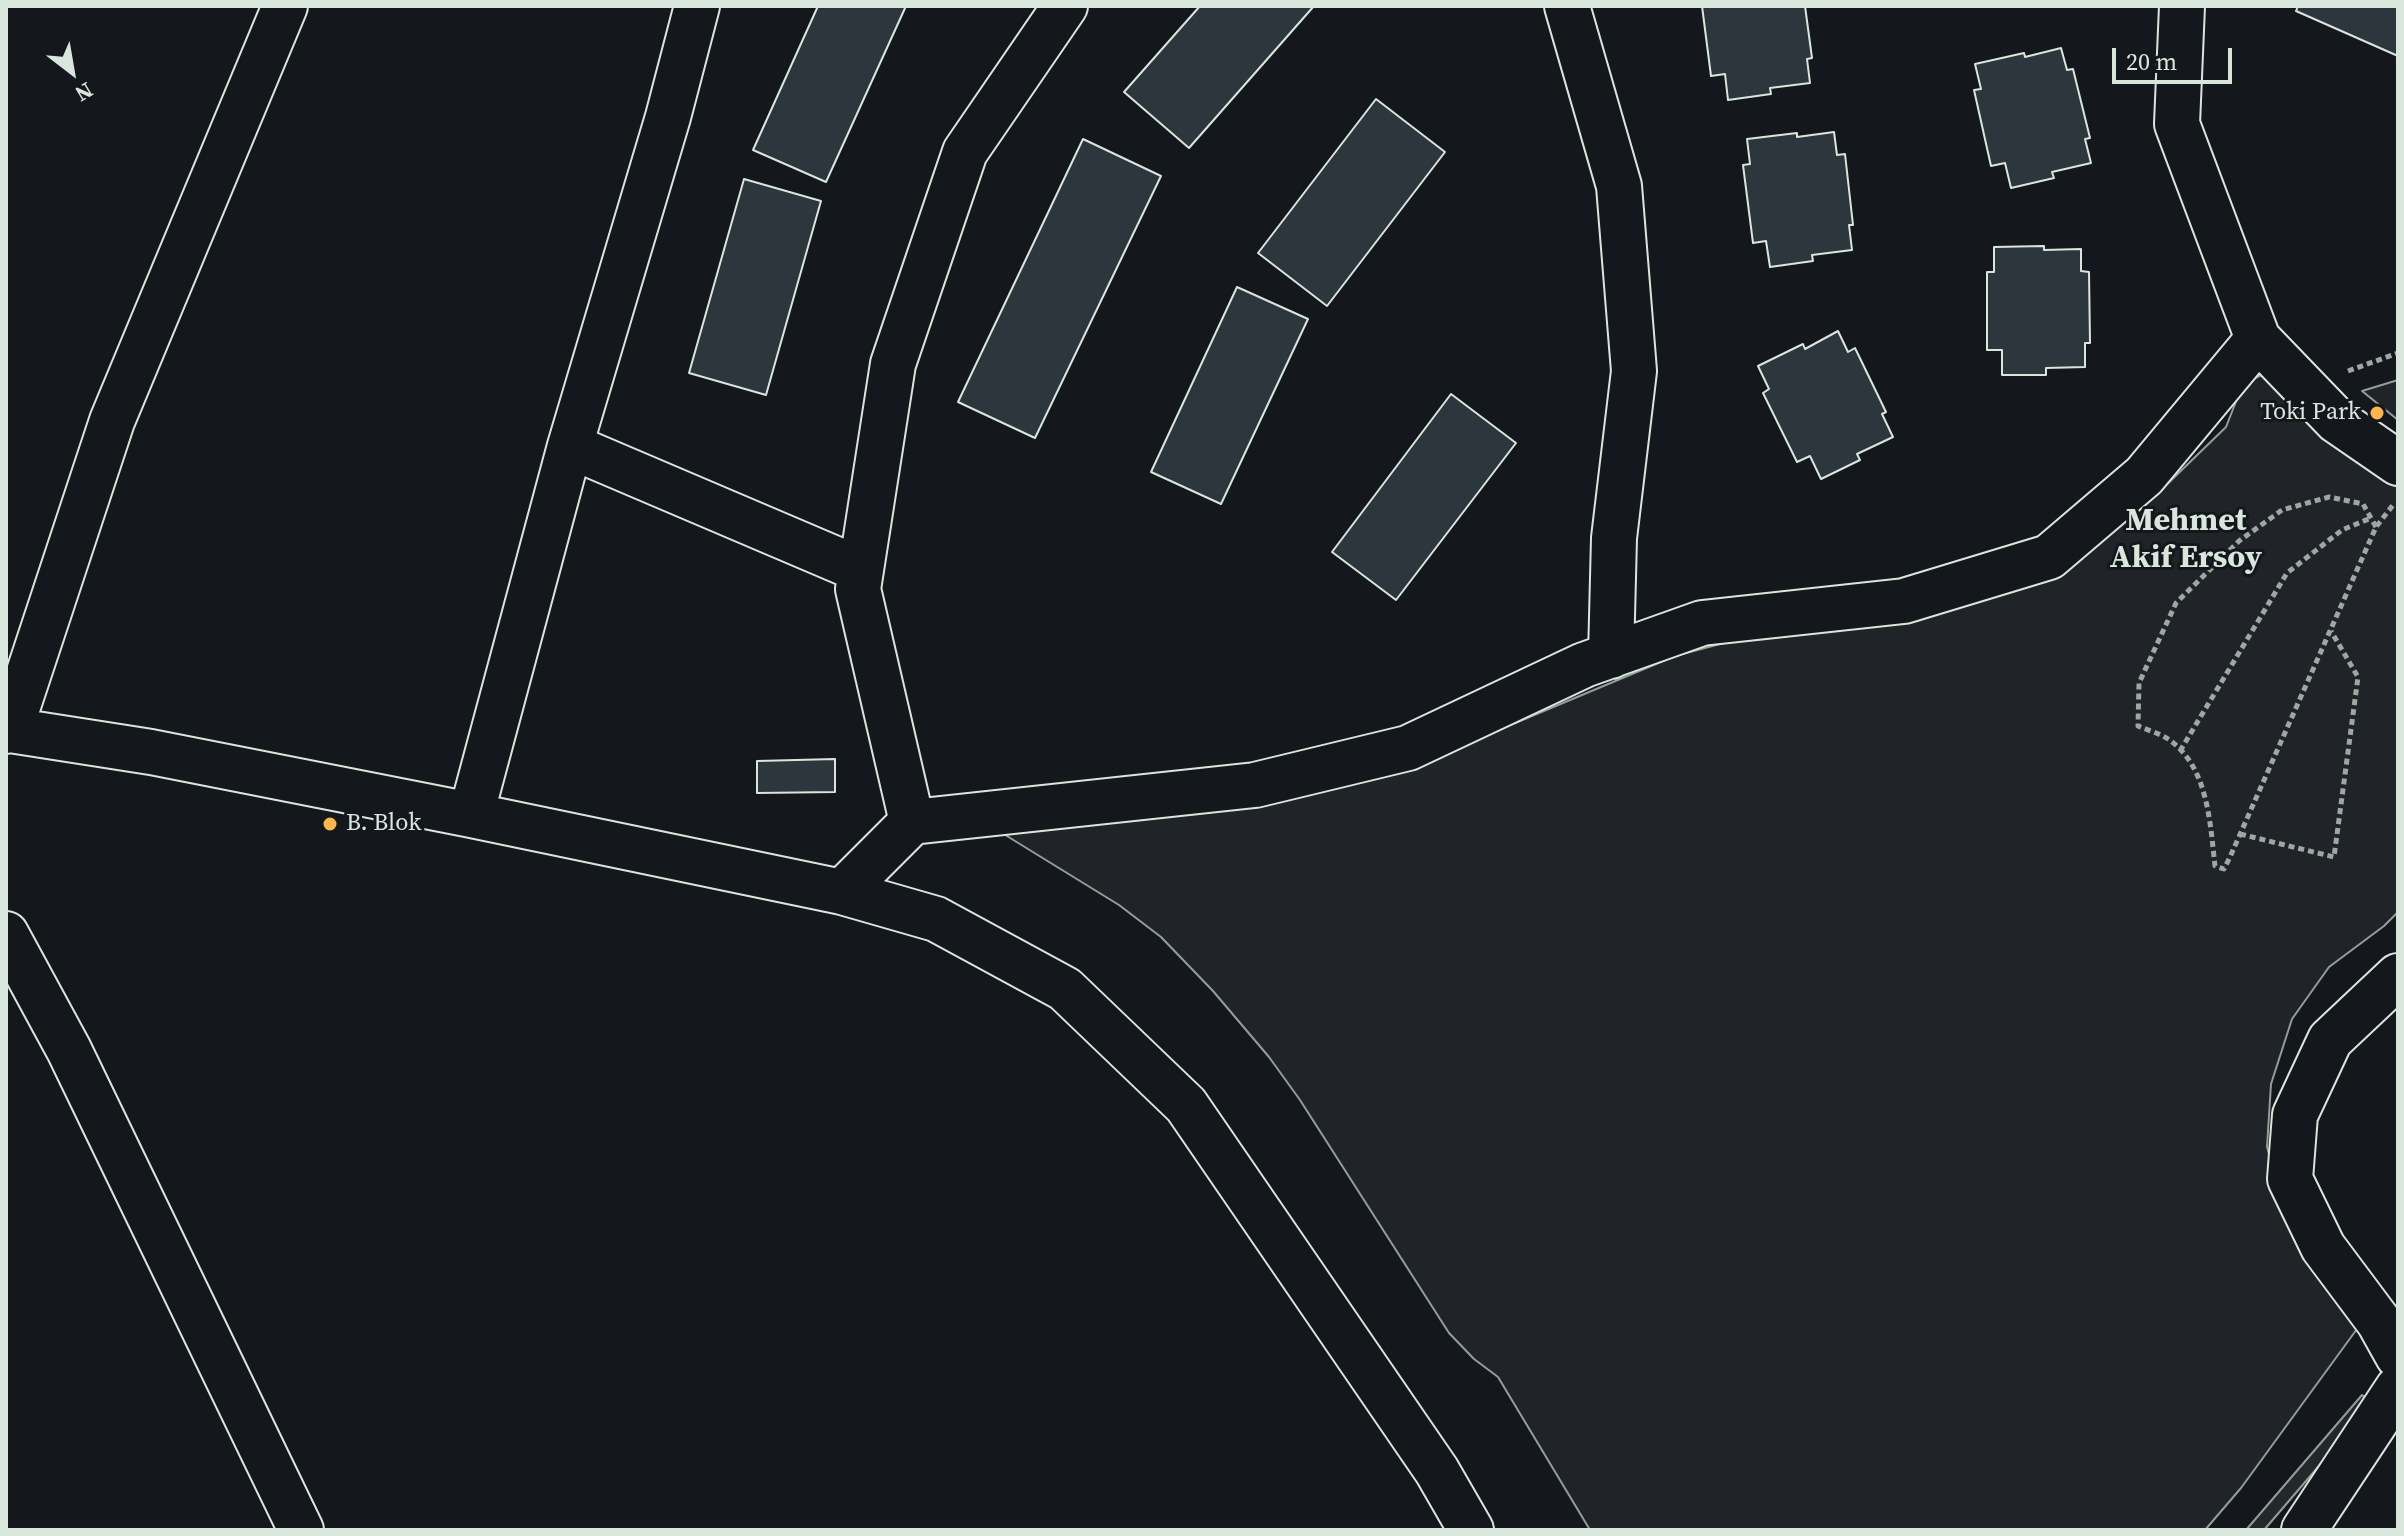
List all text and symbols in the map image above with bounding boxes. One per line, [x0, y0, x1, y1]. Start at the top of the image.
north arrow [32, 32, 112, 112]
scale bar [2116, 32, 2236, 82]
text: 20 m [2126, 45, 2177, 78]
text: N [70, 76, 99, 110]
place label: Toki Park [2260, 399, 2361, 427]
marker: Toki Park [2368, 404, 2386, 422]
district label: Mehmet Akif Ersoy [2110, 503, 2262, 578]
place label: B. Blok [346, 810, 421, 838]
marker: B. Blok [321, 815, 339, 833]

